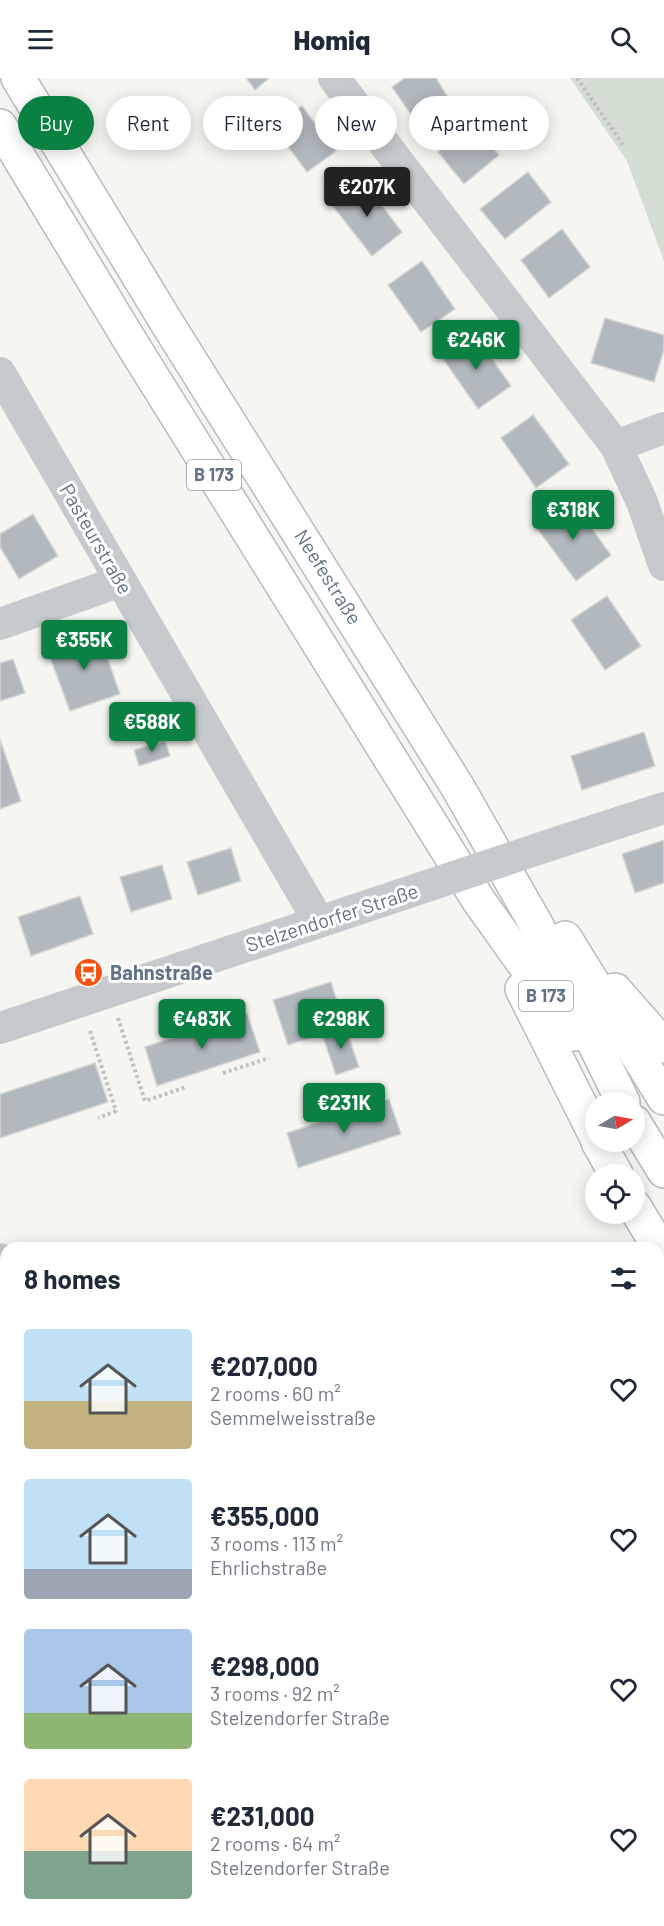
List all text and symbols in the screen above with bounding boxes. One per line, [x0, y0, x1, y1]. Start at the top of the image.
icon: menu [24, 23, 57, 56]
text: Homiq [294, 23, 370, 55]
icon: search [607, 23, 640, 56]
chip: Buy [18, 96, 94, 150]
chip: Rent [106, 96, 191, 150]
chip: Filters [203, 96, 303, 150]
chip: New [315, 96, 397, 150]
chip: Apartment [409, 96, 549, 150]
pin: €207K [325, 167, 409, 218]
text: €207K [338, 174, 396, 198]
pin: €246K [434, 320, 518, 371]
text: €246K [446, 327, 506, 351]
road number: B 173 [187, 460, 241, 490]
street label: Pasteurstraße [56, 479, 138, 598]
pin: €318K [531, 490, 615, 541]
text: €318K [546, 497, 600, 521]
street label: Neefestraße [290, 525, 368, 628]
pin: €355K [42, 620, 126, 671]
text: €355K [55, 627, 113, 651]
pin: €588K [110, 702, 194, 753]
text: €588K [123, 709, 181, 733]
street label: Stelzendorfer Straße [242, 878, 421, 956]
bus stop icon: Bahnstraße [73, 957, 105, 989]
place label: Bahnstraße [110, 960, 213, 984]
road number: B 173 [519, 981, 573, 1011]
pin: €483K [160, 999, 244, 1050]
pin: €298K [299, 999, 383, 1050]
text: €483K [173, 1006, 231, 1030]
text: €298K [312, 1006, 370, 1030]
pin: €231K [302, 1083, 386, 1134]
text: €231K [317, 1090, 371, 1114]
north arrow [585, 1092, 645, 1152]
map controls [585, 1092, 645, 1224]
button: locate [585, 1164, 645, 1224]
icon: filters [607, 1262, 640, 1295]
text: 8 homes [24, 1263, 121, 1294]
text: €207,000 [210, 1350, 318, 1381]
icon: home [72, 1353, 144, 1425]
icon: heart [607, 1373, 640, 1406]
text: 2 rooms · 60 m² [210, 1381, 341, 1405]
text: Semmelweisstraße [210, 1405, 376, 1429]
text: €355,000 [210, 1500, 319, 1531]
icon: home [72, 1503, 144, 1575]
icon: heart [607, 1523, 640, 1556]
text: 3 rooms · 113 m² [210, 1531, 343, 1555]
text: Ehrlichstraße [210, 1555, 327, 1579]
text: €298,000 [210, 1650, 320, 1681]
icon: home [72, 1653, 144, 1725]
icon: heart [607, 1673, 640, 1706]
text: 3 rooms · 92 m² [210, 1681, 340, 1705]
text: Stelzendorfer Straße [210, 1705, 390, 1729]
text: €231,000 [210, 1800, 315, 1831]
icon: home [72, 1803, 144, 1875]
icon: heart [607, 1823, 640, 1856]
text: 2 rooms · 64 m² [210, 1831, 340, 1855]
text: Stelzendorfer Straße [210, 1855, 390, 1879]

